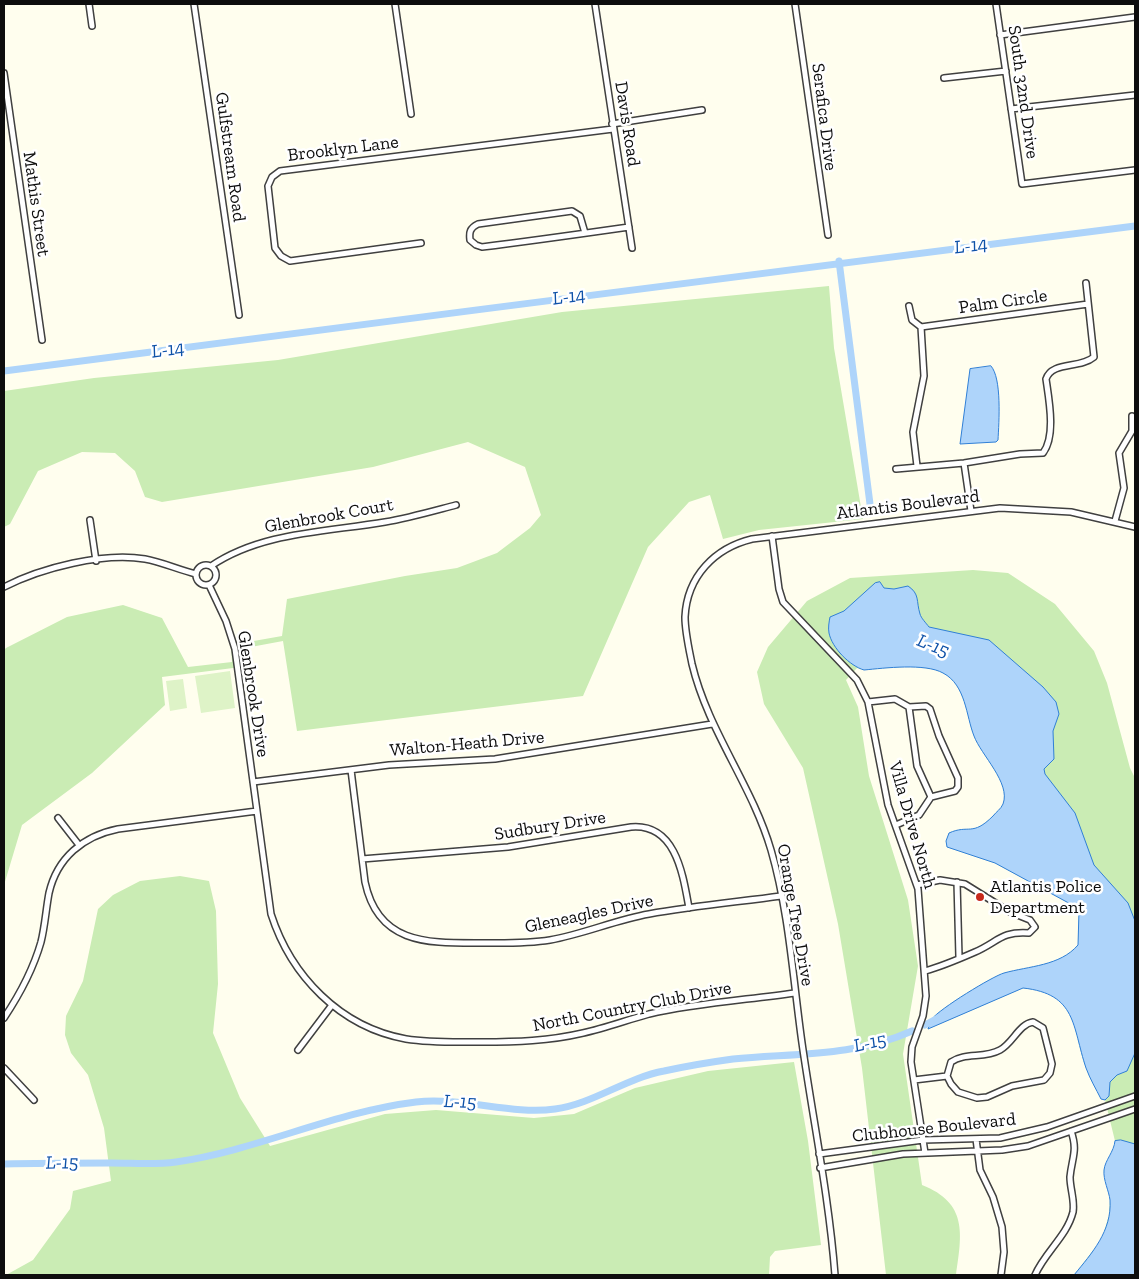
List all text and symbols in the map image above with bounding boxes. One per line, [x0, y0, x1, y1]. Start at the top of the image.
street label: South 32nd Drive [1003, 24, 1043, 160]
street label: Serafica Drive [807, 62, 841, 172]
street label: Davis Road [610, 80, 644, 168]
street label: Gulfstream Road [210, 91, 250, 223]
street label: Brooklyn Lane [286, 131, 400, 167]
street label: Mathis Street [18, 150, 54, 258]
water label: L-14 [953, 233, 989, 259]
water label: L-14 [551, 283, 587, 311]
street label: Palm Circle [957, 285, 1049, 319]
water label: L-14 [150, 336, 186, 364]
street label: Atlantis Boulevard [835, 486, 981, 524]
street label: Glenbrook Court [263, 494, 395, 538]
street label: Glenbrook Drive [232, 629, 274, 759]
water label: L-15 [913, 629, 953, 663]
street label: Walton-Heath Drive [389, 726, 545, 762]
street label: Villa Drive North [883, 759, 941, 891]
street label: Sudbury Drive [493, 807, 607, 845]
street label: Orange Tree Drive [772, 842, 818, 988]
place label: Atlantis Police Department [990, 876, 1101, 919]
street label: Gleneagles Drive [523, 890, 655, 938]
marker: Atlantis Police Department [974, 891, 986, 903]
street label: North Country Club Drive [531, 977, 733, 1037]
water label: L-15 [851, 1028, 889, 1058]
water label: L-15 [443, 1090, 477, 1114]
street label: Clubhouse Boulevard [851, 1109, 1017, 1147]
water label: L-15 [45, 1151, 79, 1175]

